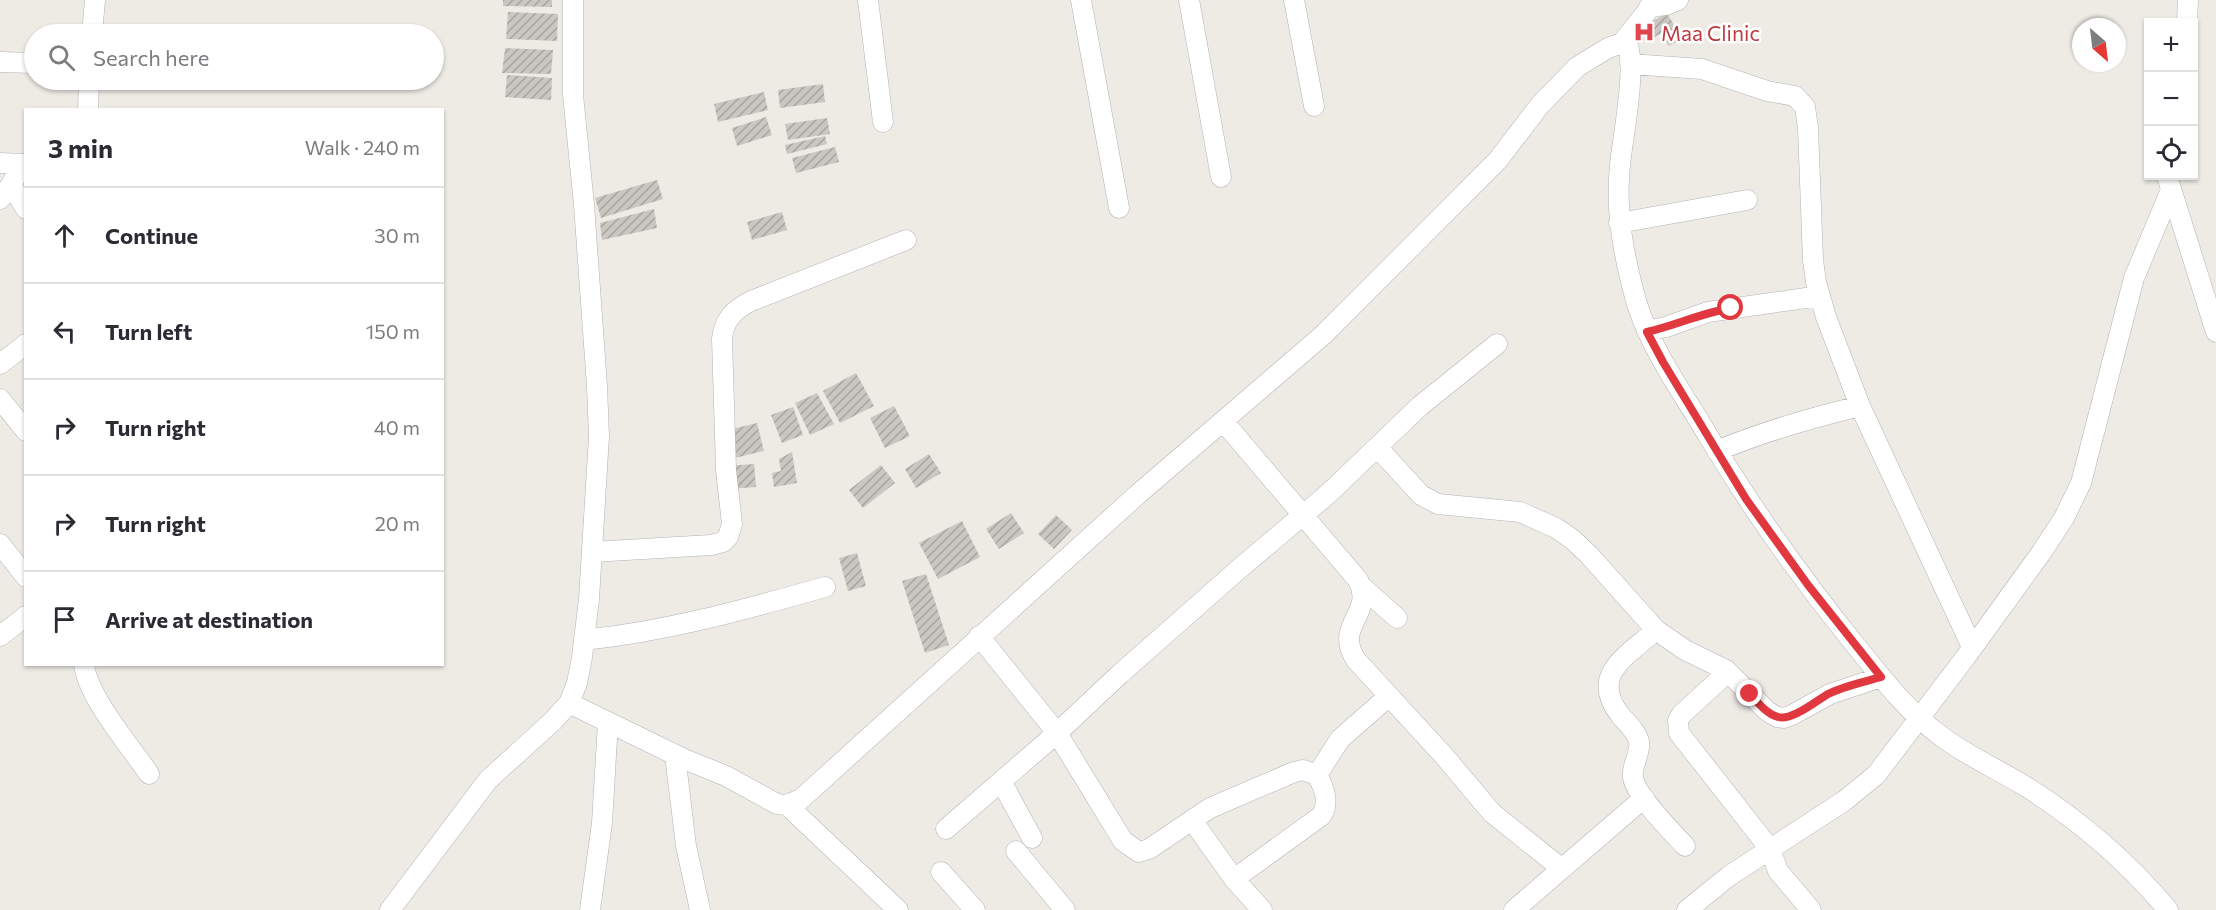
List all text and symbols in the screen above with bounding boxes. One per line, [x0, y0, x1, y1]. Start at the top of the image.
north arrow [2072, 18, 2126, 72]
map controls [2144, 18, 2198, 180]
button: + [2144, 18, 2198, 72]
hospital icon: Maa Clinic [1632, 20, 1656, 44]
place label: Maa Clinic [1661, 20, 1760, 45]
search box [24, 24, 444, 90]
icon: search [45, 41, 78, 74]
text: Search here [93, 44, 209, 71]
button: − [2144, 72, 2198, 126]
button: locate [2144, 126, 2198, 180]
text: 3 min [48, 132, 113, 163]
text: Walk · 240 m [305, 135, 420, 159]
icon: ahead [48, 219, 81, 252]
text: Continue [105, 222, 198, 249]
text: 30 m [374, 223, 420, 247]
route start [1717, 294, 1743, 320]
icon: left [48, 315, 81, 348]
text: Turn left [105, 318, 192, 345]
text: 150 m [366, 319, 420, 343]
icon: right [48, 411, 81, 444]
text: Turn right [105, 414, 206, 441]
text: 40 m [374, 415, 420, 439]
icon: right [48, 507, 81, 540]
text: Turn right [105, 510, 206, 537]
text: 20 m [375, 511, 420, 535]
icon: arrive [48, 603, 81, 636]
text: Arrive at destination [105, 606, 313, 633]
route end [1736, 680, 1762, 706]

